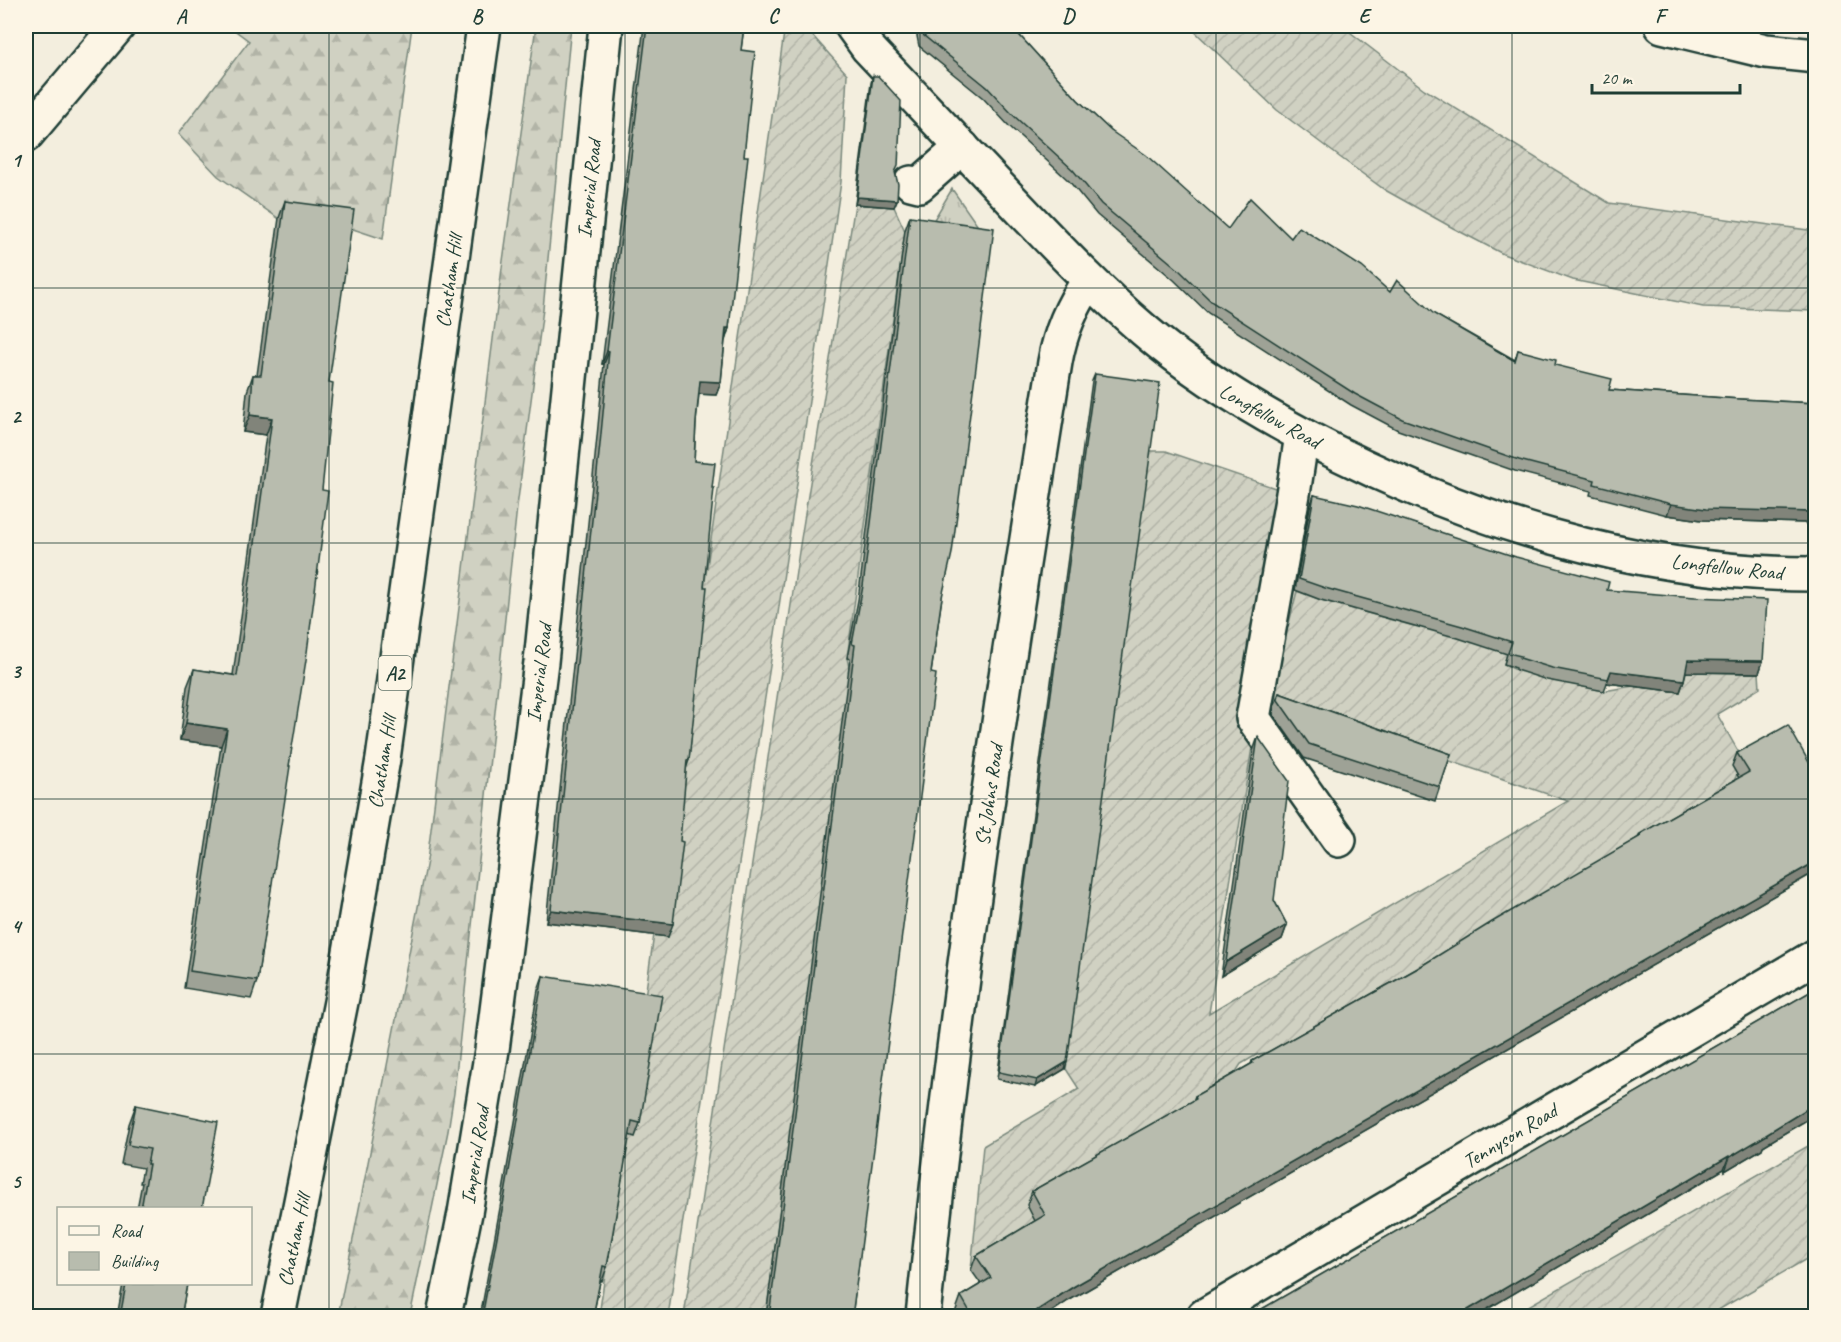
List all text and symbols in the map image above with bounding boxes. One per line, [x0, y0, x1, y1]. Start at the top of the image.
text: A [176, 4, 188, 29]
text: B [472, 4, 484, 29]
text: C [768, 4, 780, 29]
text: D [1062, 4, 1076, 29]
text: E [1359, 4, 1373, 29]
text: F [1655, 4, 1669, 29]
scale bar [1592, 57, 1740, 95]
text: 20 m [1601, 67, 1634, 89]
street label: Imperial Road [571, 135, 607, 239]
text: 1 [12, 148, 23, 173]
street label: Chatham Hill [430, 230, 469, 329]
street label: Longfellow Road [1215, 378, 1328, 456]
text: 2 [12, 404, 23, 429]
street label: Longfellow Road [1670, 548, 1788, 586]
street label: Imperial Road [520, 619, 558, 724]
road number: A2 [378, 656, 412, 690]
text: 3 [12, 659, 23, 684]
street label: Chatham Hill [362, 710, 403, 810]
street label: St Johns Road [969, 739, 1010, 847]
text: 4 [12, 914, 24, 939]
street label: Tennyson Road [1458, 1096, 1564, 1174]
street label: Imperial Road [454, 1100, 496, 1206]
text: 5 [12, 1169, 23, 1194]
street label: Chatham Hill [272, 1188, 317, 1288]
legend [57, 1207, 252, 1285]
text: Road [111, 1220, 144, 1242]
text: Building [111, 1250, 160, 1272]

